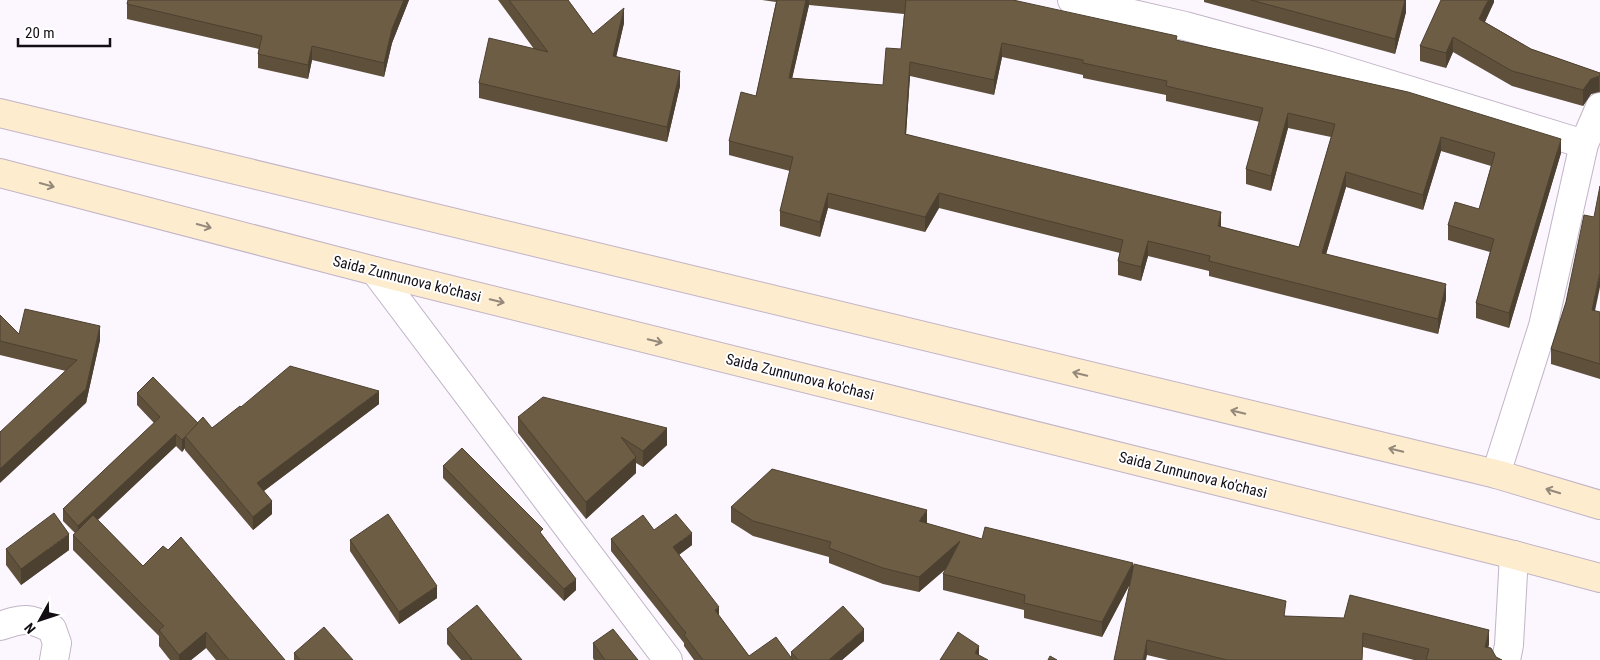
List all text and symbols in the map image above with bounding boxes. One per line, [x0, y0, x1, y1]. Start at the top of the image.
scale bar [18, 15, 110, 47]
text: 20 m [25, 24, 55, 42]
one-way arrow [39, 181, 55, 191]
one-way arrow [196, 222, 212, 232]
street label: Saida Zunnunova ko'chasi [331, 252, 483, 306]
one-way arrow [489, 297, 505, 307]
one-way arrow [647, 337, 663, 346]
street label: Saida Zunnunova ko'chasi [724, 350, 876, 404]
one-way arrow [1073, 369, 1089, 378]
one-way arrow [1231, 407, 1247, 416]
one-way arrow [1389, 445, 1405, 454]
street label: Saida Zunnunova ko'chasi [1117, 448, 1269, 502]
one-way arrow [1546, 486, 1562, 496]
north arrow [15, 595, 65, 645]
text: N [21, 620, 39, 637]

